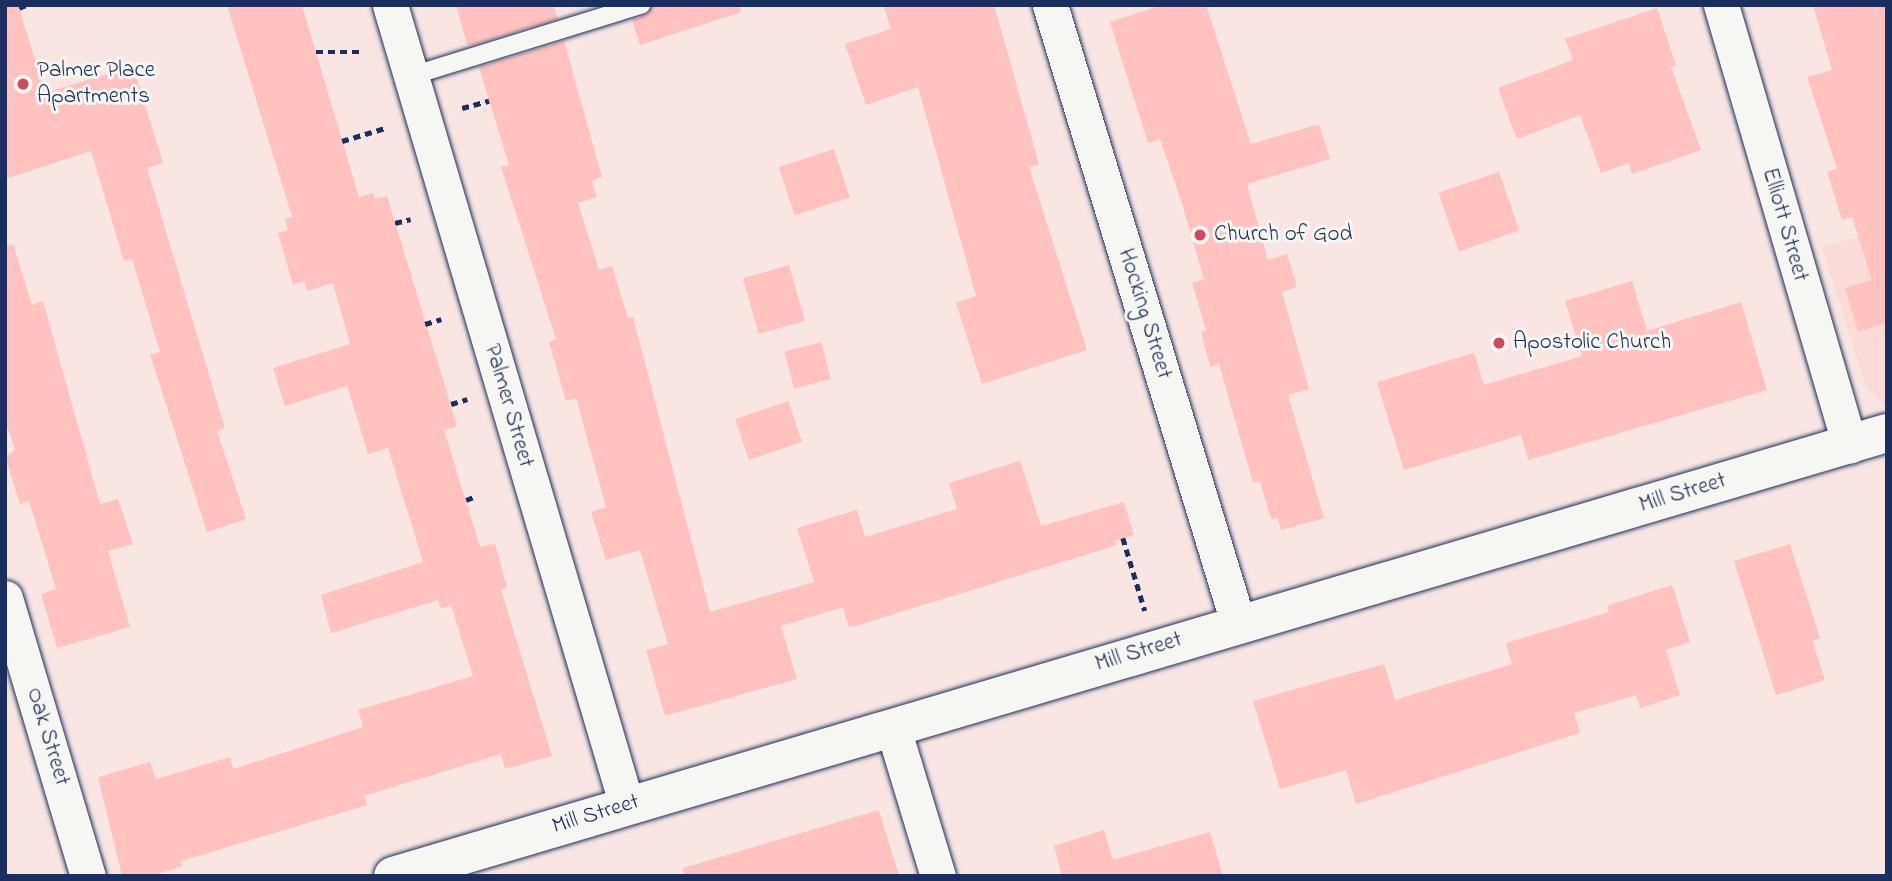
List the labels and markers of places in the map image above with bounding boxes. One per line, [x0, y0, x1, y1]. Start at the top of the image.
place label: Palmer Place Apartments [37, 57, 155, 111]
marker: Palmer Place Apartments [15, 76, 31, 92]
place label: Church of God [1214, 221, 1352, 249]
marker: Church of God [1192, 227, 1208, 243]
place label: Apostolic Church [1513, 329, 1671, 357]
marker: Apostolic Church [1491, 335, 1507, 351]

